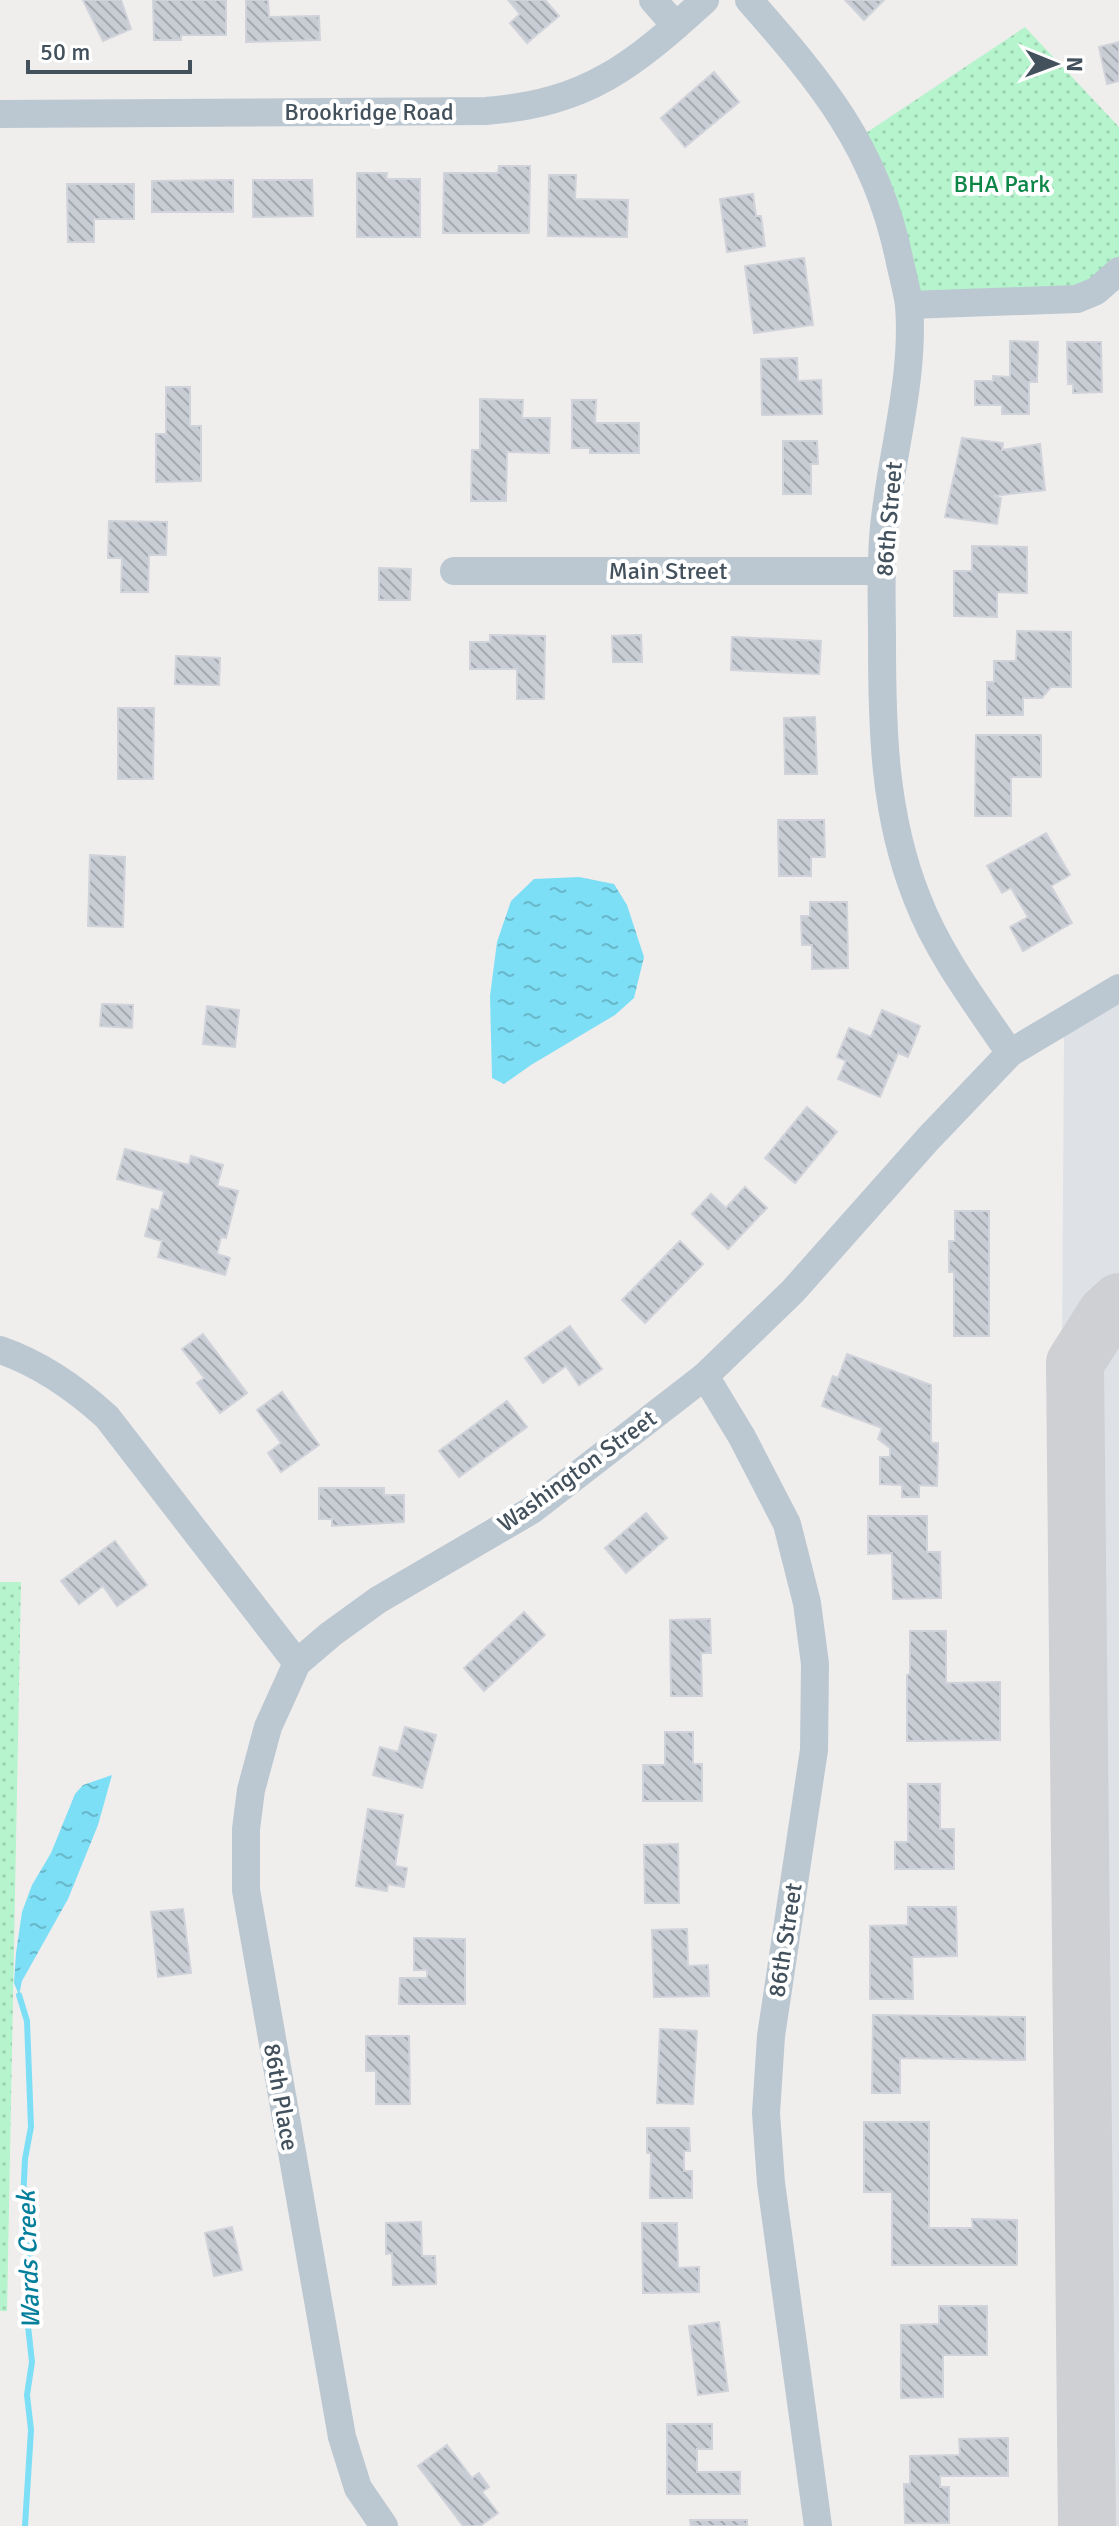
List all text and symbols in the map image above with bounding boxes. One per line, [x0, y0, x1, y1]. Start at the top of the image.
scale bar [28, 24, 190, 74]
north arrow [1015, 24, 1095, 104]
text: 50 m [40, 37, 90, 67]
text: N [1061, 56, 1088, 72]
street label: Brookridge Road [284, 97, 454, 127]
park label: BHA Park [954, 169, 1050, 199]
street label: 86th Street [869, 460, 909, 578]
street label: Main Street [608, 556, 728, 586]
street label: Washington Street [492, 1403, 662, 1539]
street label: 86th Street [761, 1881, 809, 1999]
street label: 86th Place [257, 2041, 305, 2153]
water label: Wards Creek [11, 2188, 47, 2330]

